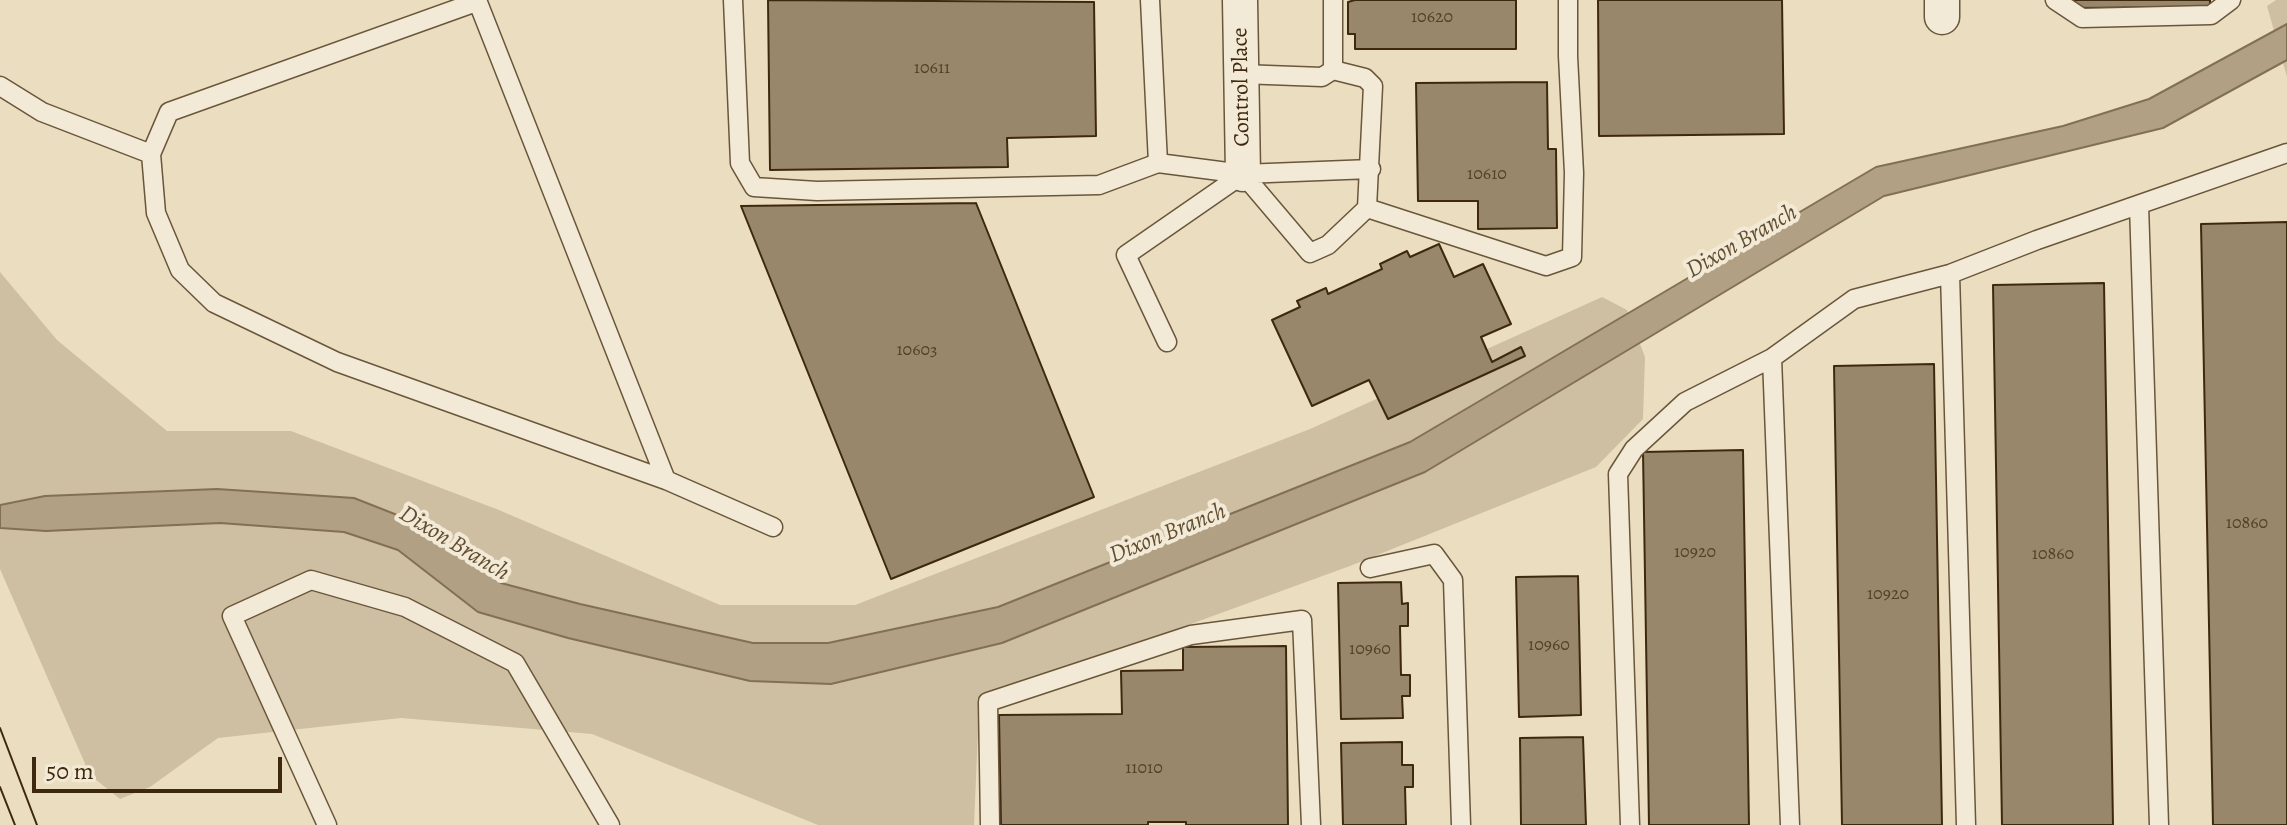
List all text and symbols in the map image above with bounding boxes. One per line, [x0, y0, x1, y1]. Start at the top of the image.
house number: 10620 [1411, 7, 1453, 29]
street label: Control Place [1228, 27, 1256, 147]
house number: 10611 [914, 58, 950, 80]
house number: 10610 [1467, 164, 1507, 186]
water label: Dixon Branch [1681, 199, 1803, 285]
house number: 10603 [896, 340, 938, 362]
water label: Dixon Branch [1105, 498, 1231, 570]
water label: Dixon Branch [394, 500, 514, 588]
house number: 10860 [2226, 513, 2268, 535]
house number: 10920 [1674, 542, 1716, 564]
house number: 10860 [2032, 544, 2074, 566]
house number: 10920 [1867, 584, 1909, 606]
house number: 10960 [1528, 635, 1570, 657]
house number: 10960 [1349, 639, 1391, 661]
scale bar [36, 741, 286, 791]
text: 50 m [46, 755, 94, 787]
house number: 11010 [1125, 758, 1163, 780]

